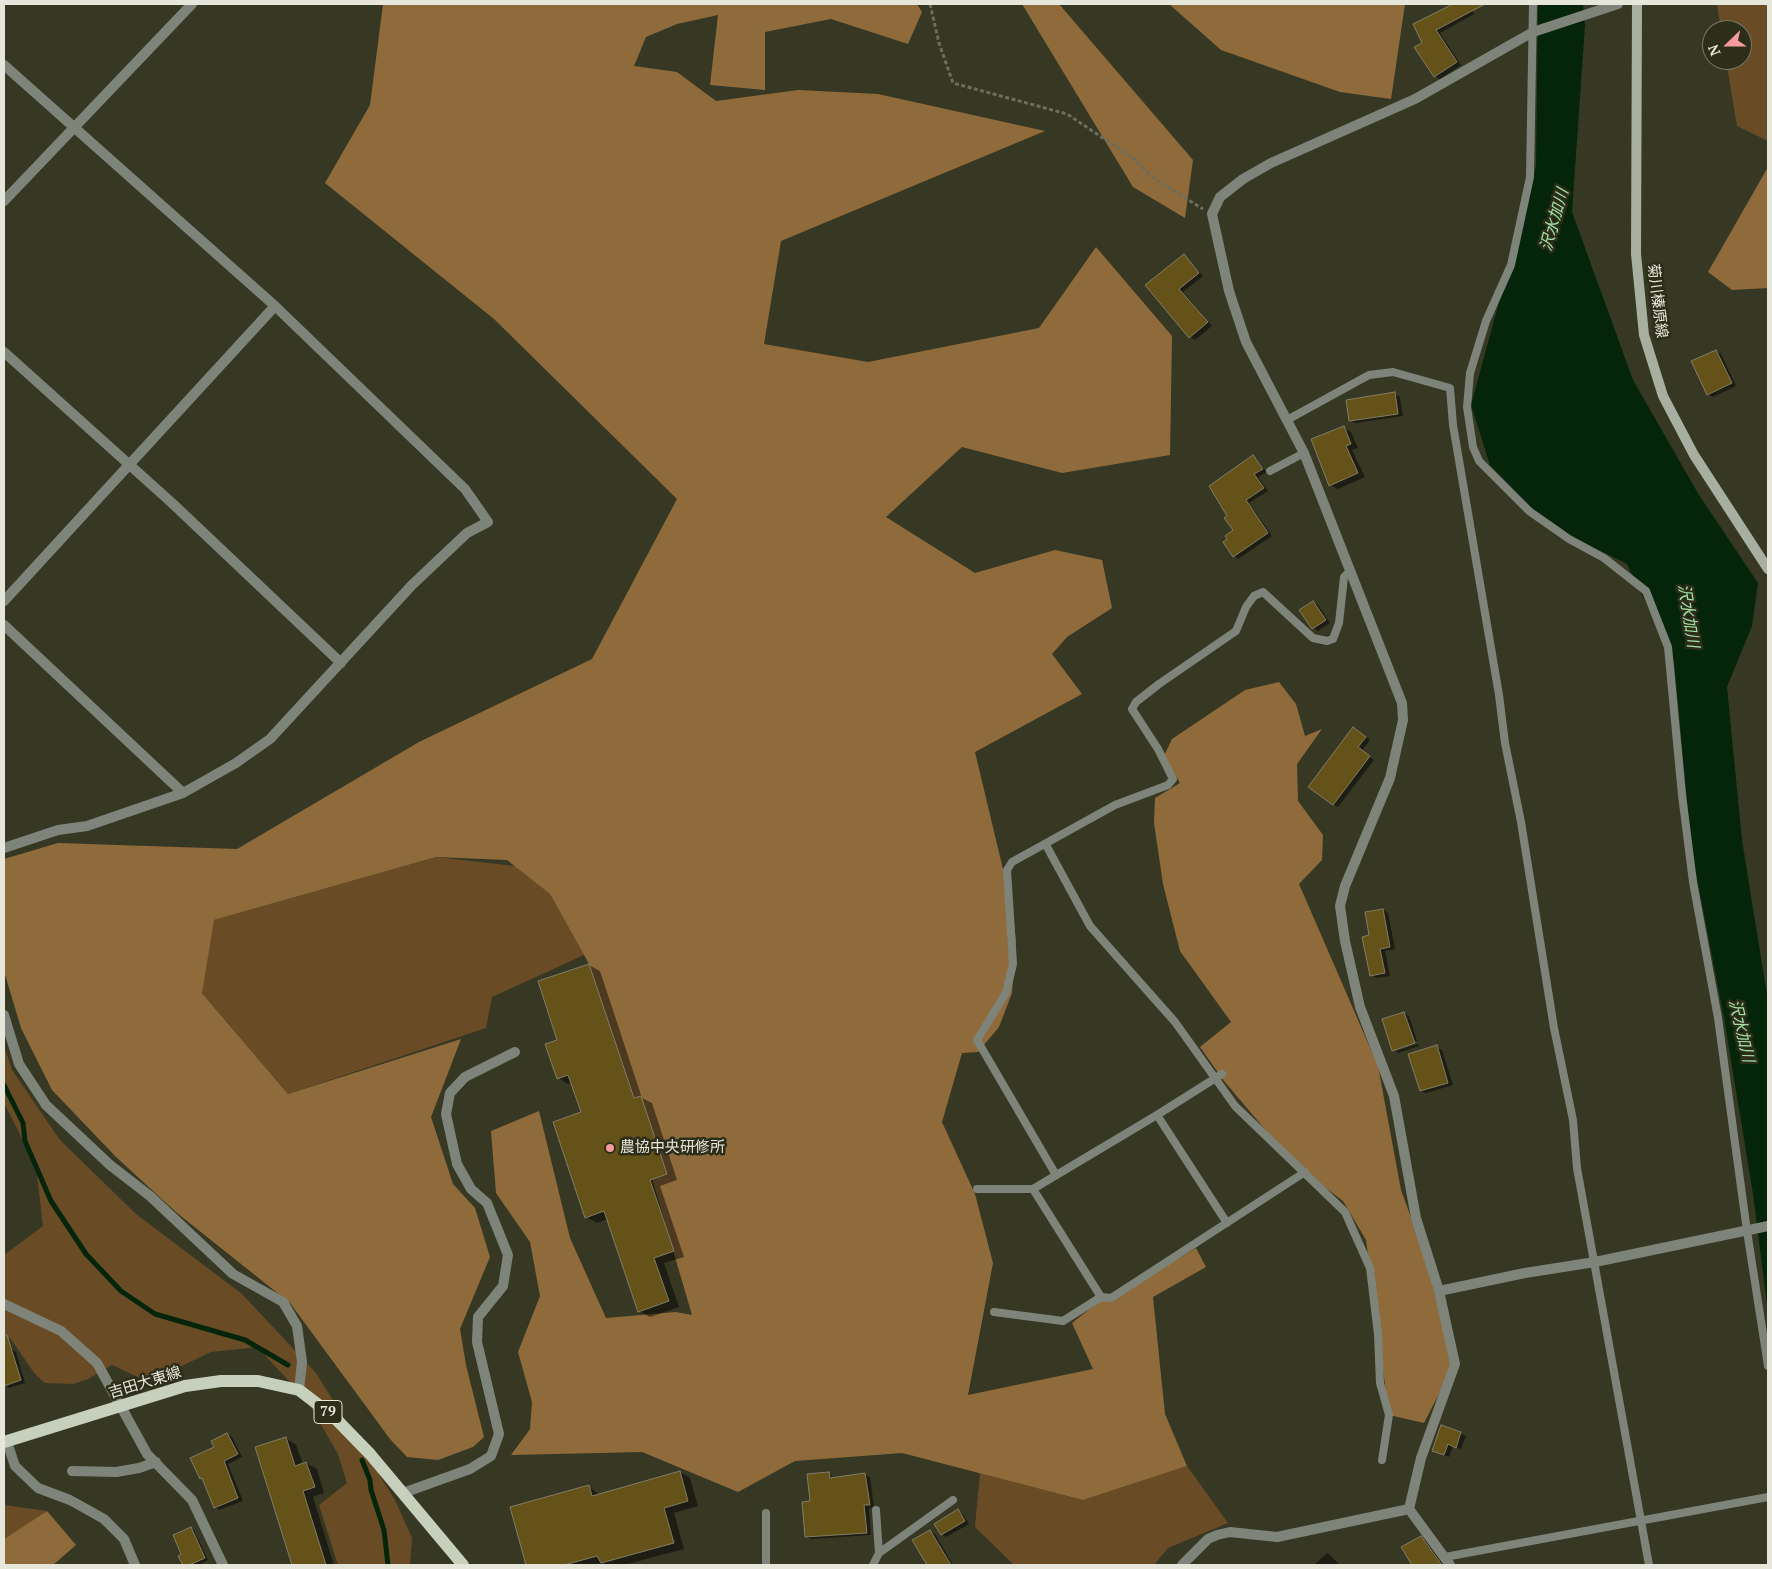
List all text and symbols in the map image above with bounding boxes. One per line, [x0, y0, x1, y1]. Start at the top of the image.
north arrow [1702, 20, 1752, 70]
text: N [1703, 42, 1724, 59]
water label: 沢水加川 [1537, 187, 1573, 253]
street label: 菊川榛原線 [1643, 263, 1671, 339]
water label: 沢水加川 [1674, 583, 1702, 649]
water label: 沢水加川 [1724, 998, 1758, 1064]
place label: 農協中央研修所 [620, 1139, 725, 1157]
marker: 農協中央研修所 [604, 1142, 616, 1154]
street label: 吉田大東線 [107, 1363, 183, 1403]
road number: 79 [314, 1400, 342, 1424]

